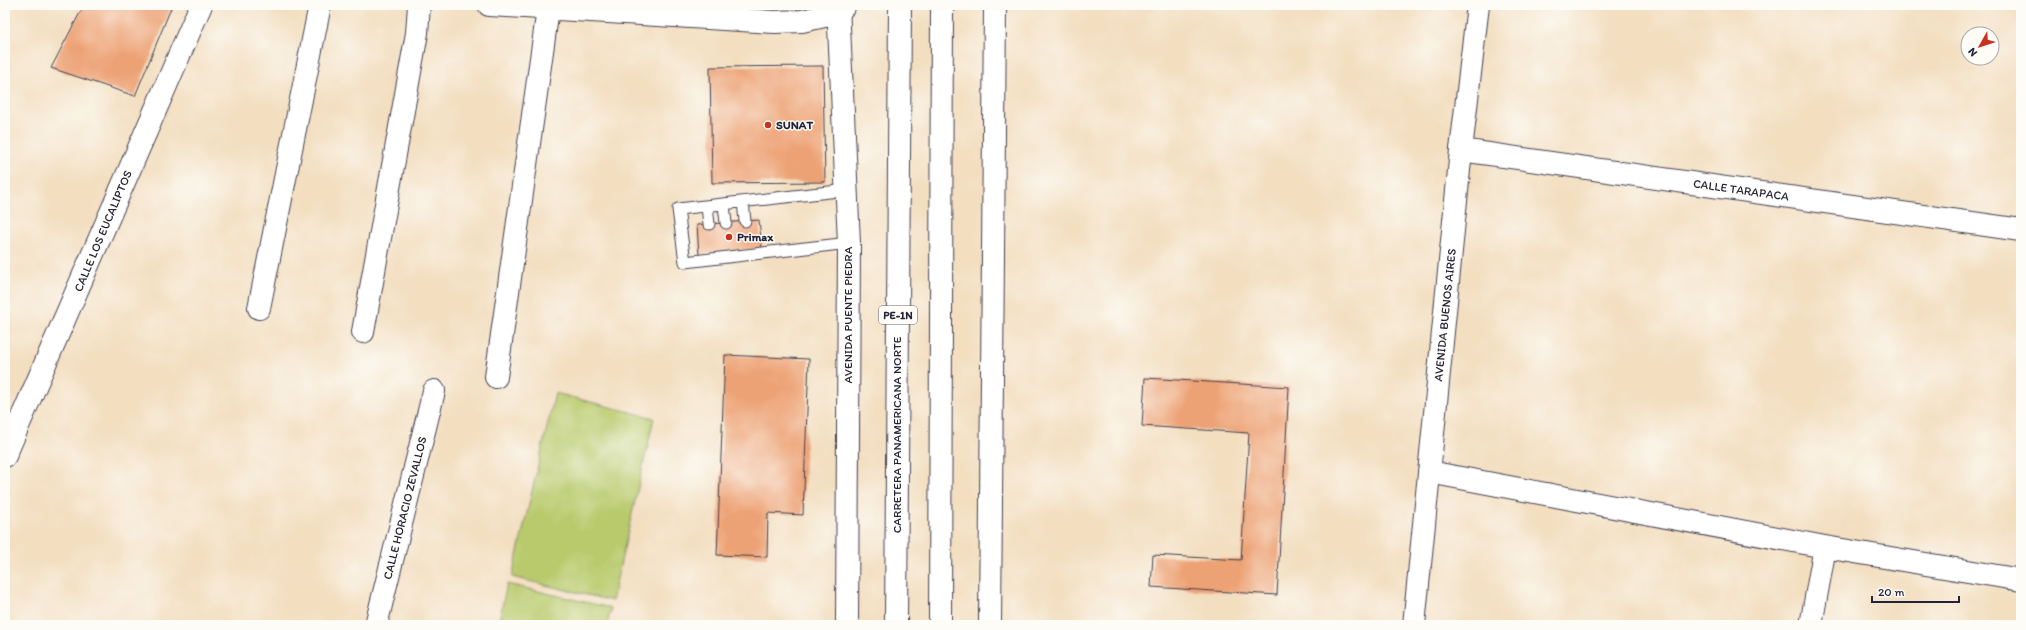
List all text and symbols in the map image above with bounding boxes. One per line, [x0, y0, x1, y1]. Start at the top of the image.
north arrow [1960, 26, 2000, 66]
text: N [1965, 45, 1980, 59]
place label: SUNAT [776, 118, 813, 132]
marker: SUNAT [763, 120, 773, 130]
street label: CALLE LOS EUCALIPTOS [71, 168, 135, 294]
street label: CALLE TARAPACA [1692, 176, 1790, 204]
place label: Primax [737, 230, 774, 244]
marker: Primax [724, 232, 734, 242]
street label: AVENIDA PUENTE PIEDRA [841, 246, 855, 383]
street label: AVENIDA BUENOS AIRES [1431, 248, 1459, 382]
road number: PE-1N [879, 306, 917, 324]
street label: CARRETERA PANAMERICANA NORTE [890, 336, 904, 533]
street label: CALLE HORACIO ZEVALLOS [380, 435, 430, 581]
scale bar [1872, 578, 1959, 604]
text: 20 m [1878, 585, 1905, 599]

